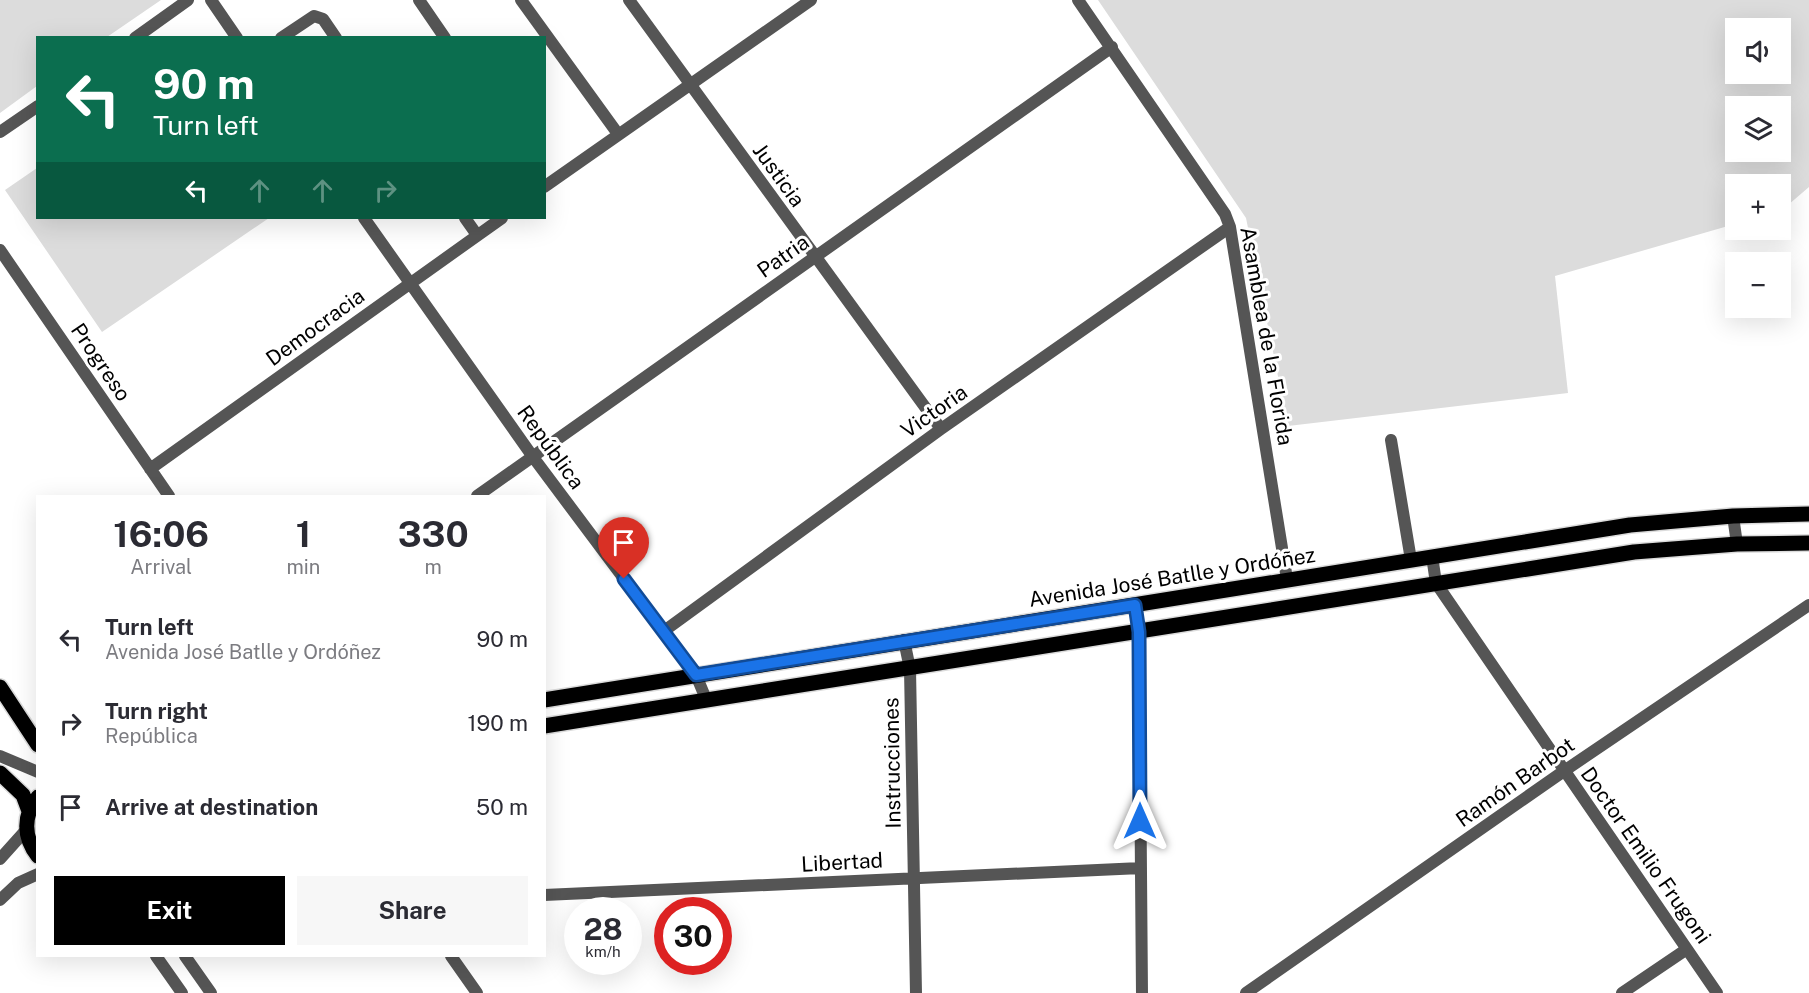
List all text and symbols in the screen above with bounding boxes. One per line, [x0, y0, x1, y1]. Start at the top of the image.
map controls [1725, 18, 1791, 318]
button: sound [1725, 18, 1791, 84]
text: 90 m [153, 59, 255, 108]
icon: left [54, 60, 132, 138]
button: layers [1725, 96, 1791, 162]
text: Turn left [153, 109, 259, 141]
street label: Justicia [748, 138, 810, 212]
icon: left [180, 174, 213, 207]
icon: ahead [243, 174, 276, 207]
icon: ahead [306, 174, 339, 207]
icon: right [369, 174, 402, 207]
button: + [1725, 174, 1791, 240]
street label: Asamblea de la Florida [1235, 225, 1299, 447]
street label: Patria [752, 229, 814, 283]
button: − [1725, 252, 1791, 318]
street label: Democracia [261, 283, 369, 371]
street label: Progreso [66, 318, 136, 406]
street label: Victoria [896, 379, 972, 443]
street label: República [512, 400, 590, 494]
text: 16:06 [113, 513, 209, 555]
text: 1 [296, 513, 311, 555]
text: 330 [398, 513, 469, 555]
pin [598, 517, 649, 579]
icon: arrive [607, 526, 640, 559]
street label: Avenida José Batlle y Ordóñez [1027, 542, 1317, 612]
text: Arrival [130, 555, 192, 579]
text: min [286, 555, 320, 579]
text: m [425, 555, 442, 579]
text: Turn left [105, 614, 194, 640]
icon: left [54, 623, 87, 656]
text: 90 m [477, 626, 528, 652]
text: Avenida José Batlle y Ordóñez [105, 640, 381, 664]
street label: Instrucciones [878, 697, 906, 829]
text: Turn right [105, 698, 208, 724]
icon: right [54, 707, 87, 740]
text: 190 m [468, 710, 528, 736]
text: República [105, 724, 198, 748]
street label: Ramón Barbot [1451, 732, 1579, 832]
street label: Doctor Emilio Frugoni [1576, 762, 1716, 948]
position arrow [1108, 789, 1172, 853]
icon: arrive [54, 791, 87, 824]
text: Arrive at destination [105, 794, 318, 820]
text: 50 m [476, 794, 528, 820]
street label: Libertad [800, 847, 884, 877]
button: Exit [54, 876, 285, 945]
button: Share [297, 876, 528, 945]
speed limit sign: 30 [654, 897, 732, 975]
text: 28 [583, 911, 623, 947]
text: km/h [585, 943, 621, 960]

